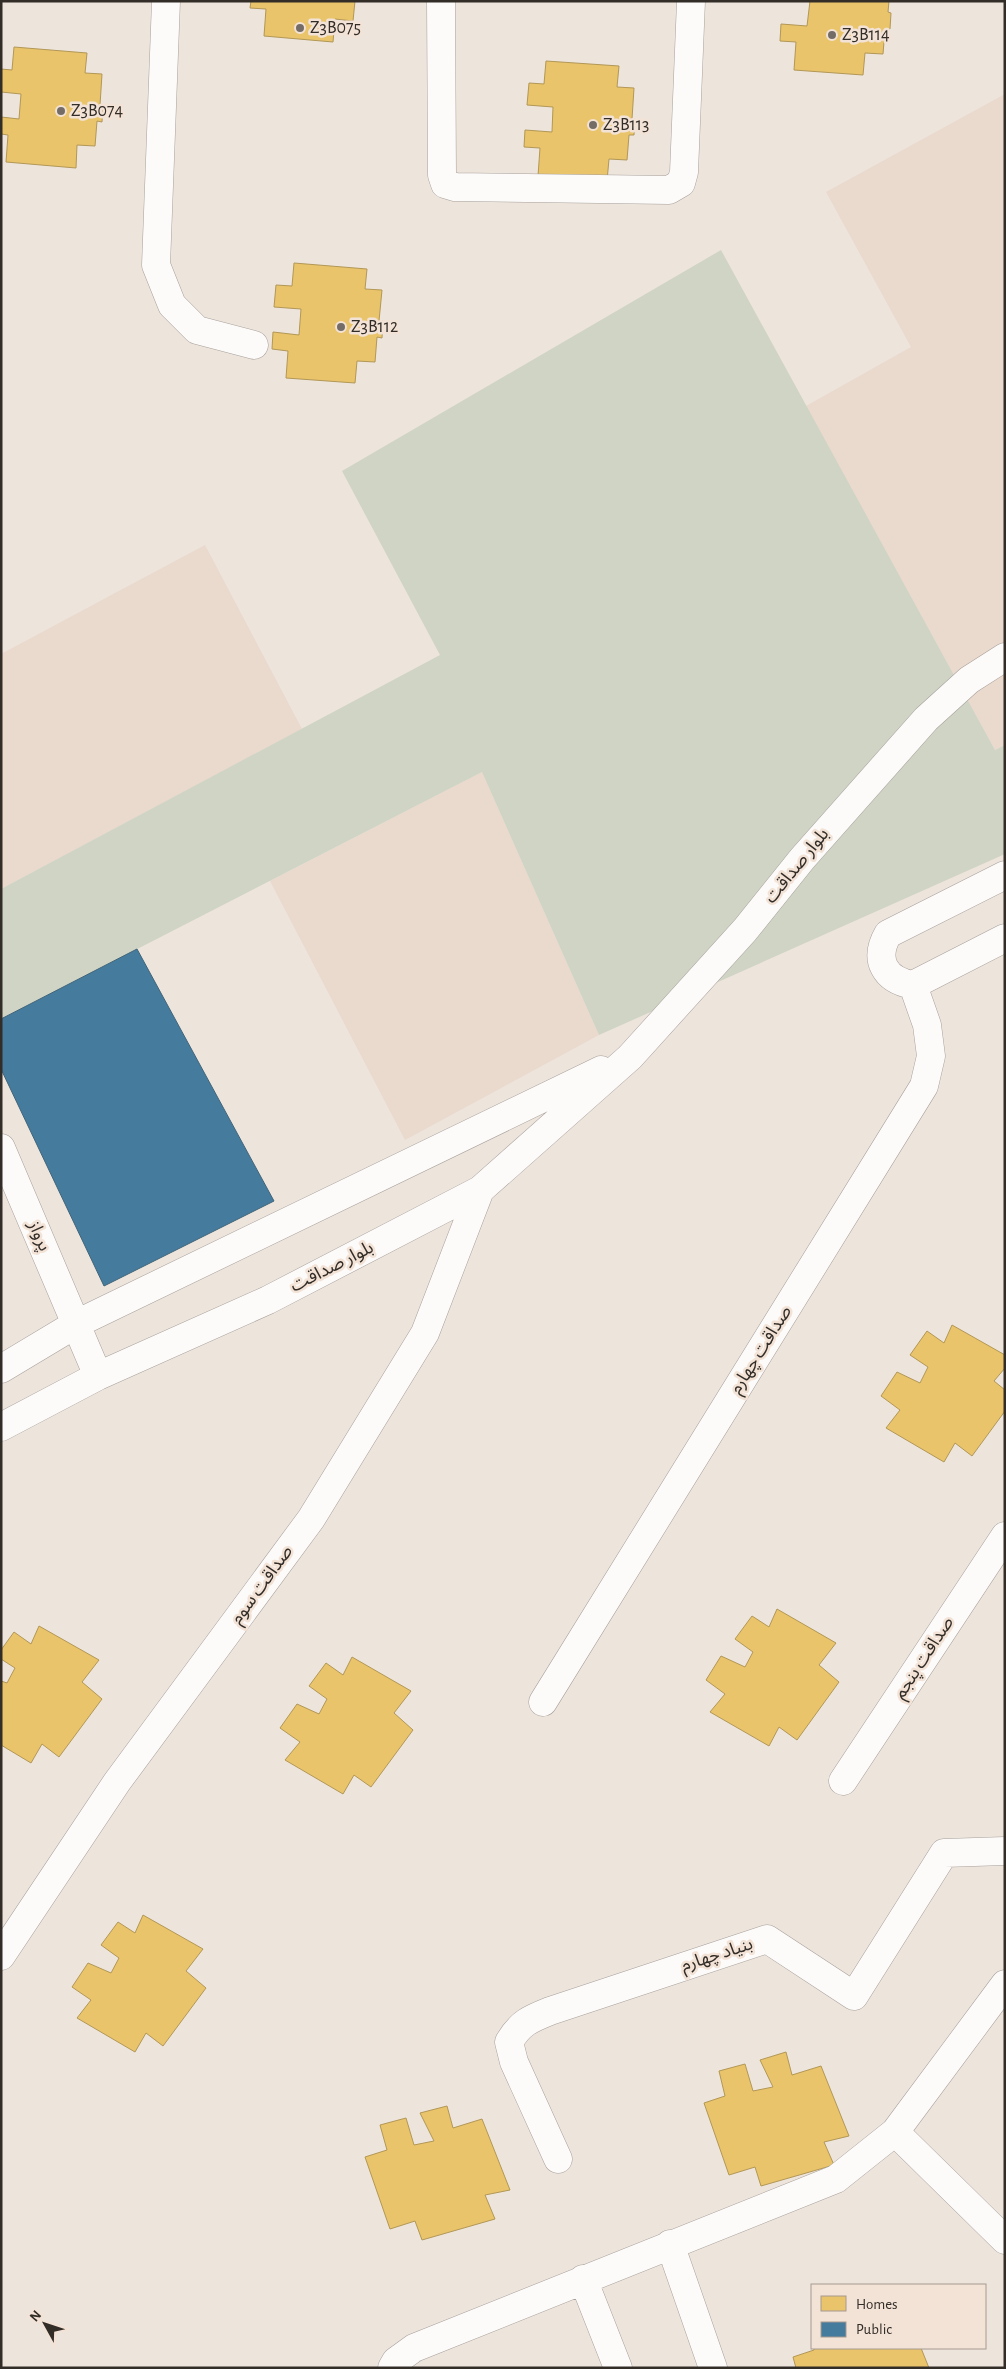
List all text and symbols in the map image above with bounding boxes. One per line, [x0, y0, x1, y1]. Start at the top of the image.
place label: Z3B075 [310, 19, 361, 37]
marker: Z3B075 [294, 22, 306, 34]
place label: Z3B114 [842, 26, 890, 44]
marker: Z3B114 [826, 29, 838, 41]
place label: Z3B074 [71, 102, 124, 120]
marker: Z3B074 [55, 105, 67, 117]
place label: Z3B113 [603, 116, 649, 134]
marker: Z3B113 [587, 119, 599, 131]
place label: Z3B112 [351, 318, 398, 336]
marker: Z3B112 [335, 321, 347, 333]
street label: بلوار صداقت [762, 825, 833, 907]
street label: پرواز [23, 1217, 53, 1254]
street label: بلوار صداقت [288, 1238, 377, 1296]
street label: صداقت چهارم [727, 1303, 799, 1399]
street label: صداقت سوم [228, 1542, 300, 1630]
street label: صداقت پنجم [891, 1614, 960, 1704]
street label: بنیاد چهارم [679, 1935, 756, 1979]
legend [811, 2284, 986, 2349]
text: Homes [856, 2297, 898, 2312]
north arrow [20, 2299, 70, 2349]
text: N [27, 2308, 44, 2325]
text: Public [856, 2322, 892, 2337]

